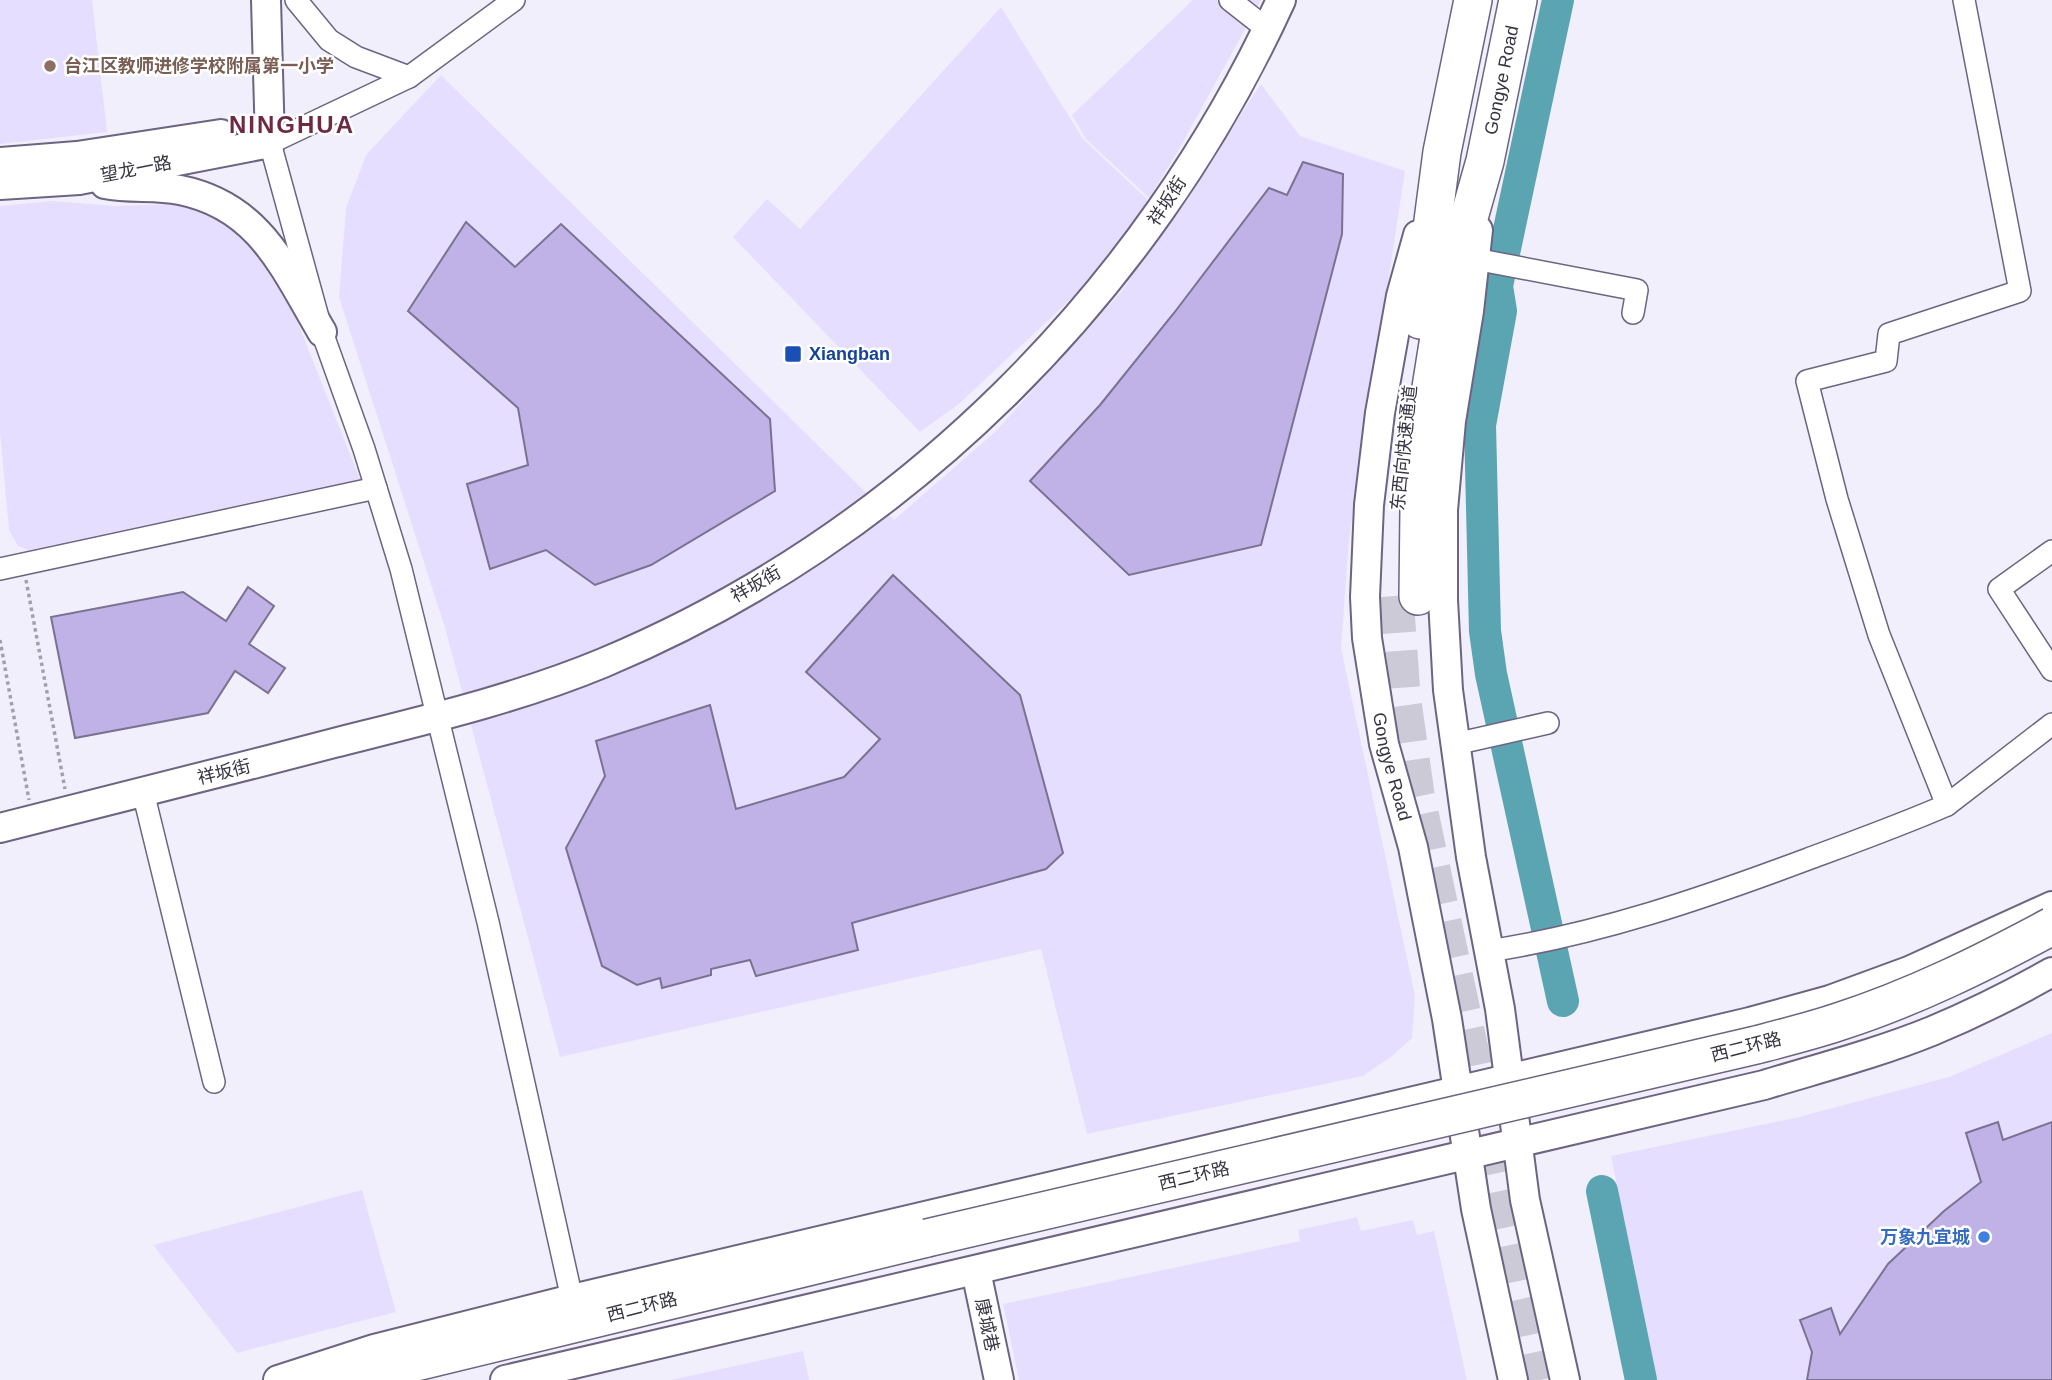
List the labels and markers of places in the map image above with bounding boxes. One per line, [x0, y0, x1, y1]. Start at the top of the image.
place label: 台江区教师进修学校附属第一小学 [64, 56, 334, 76]
marker: 台江区教师进修学校附属第一小学 [42, 58, 58, 74]
marker: Xiangban [783, 344, 803, 364]
place label: Xiangban [809, 344, 890, 364]
place label: 万象九宜城 [1880, 1227, 1970, 1247]
marker: 万象九宜城 [1976, 1229, 1992, 1245]

